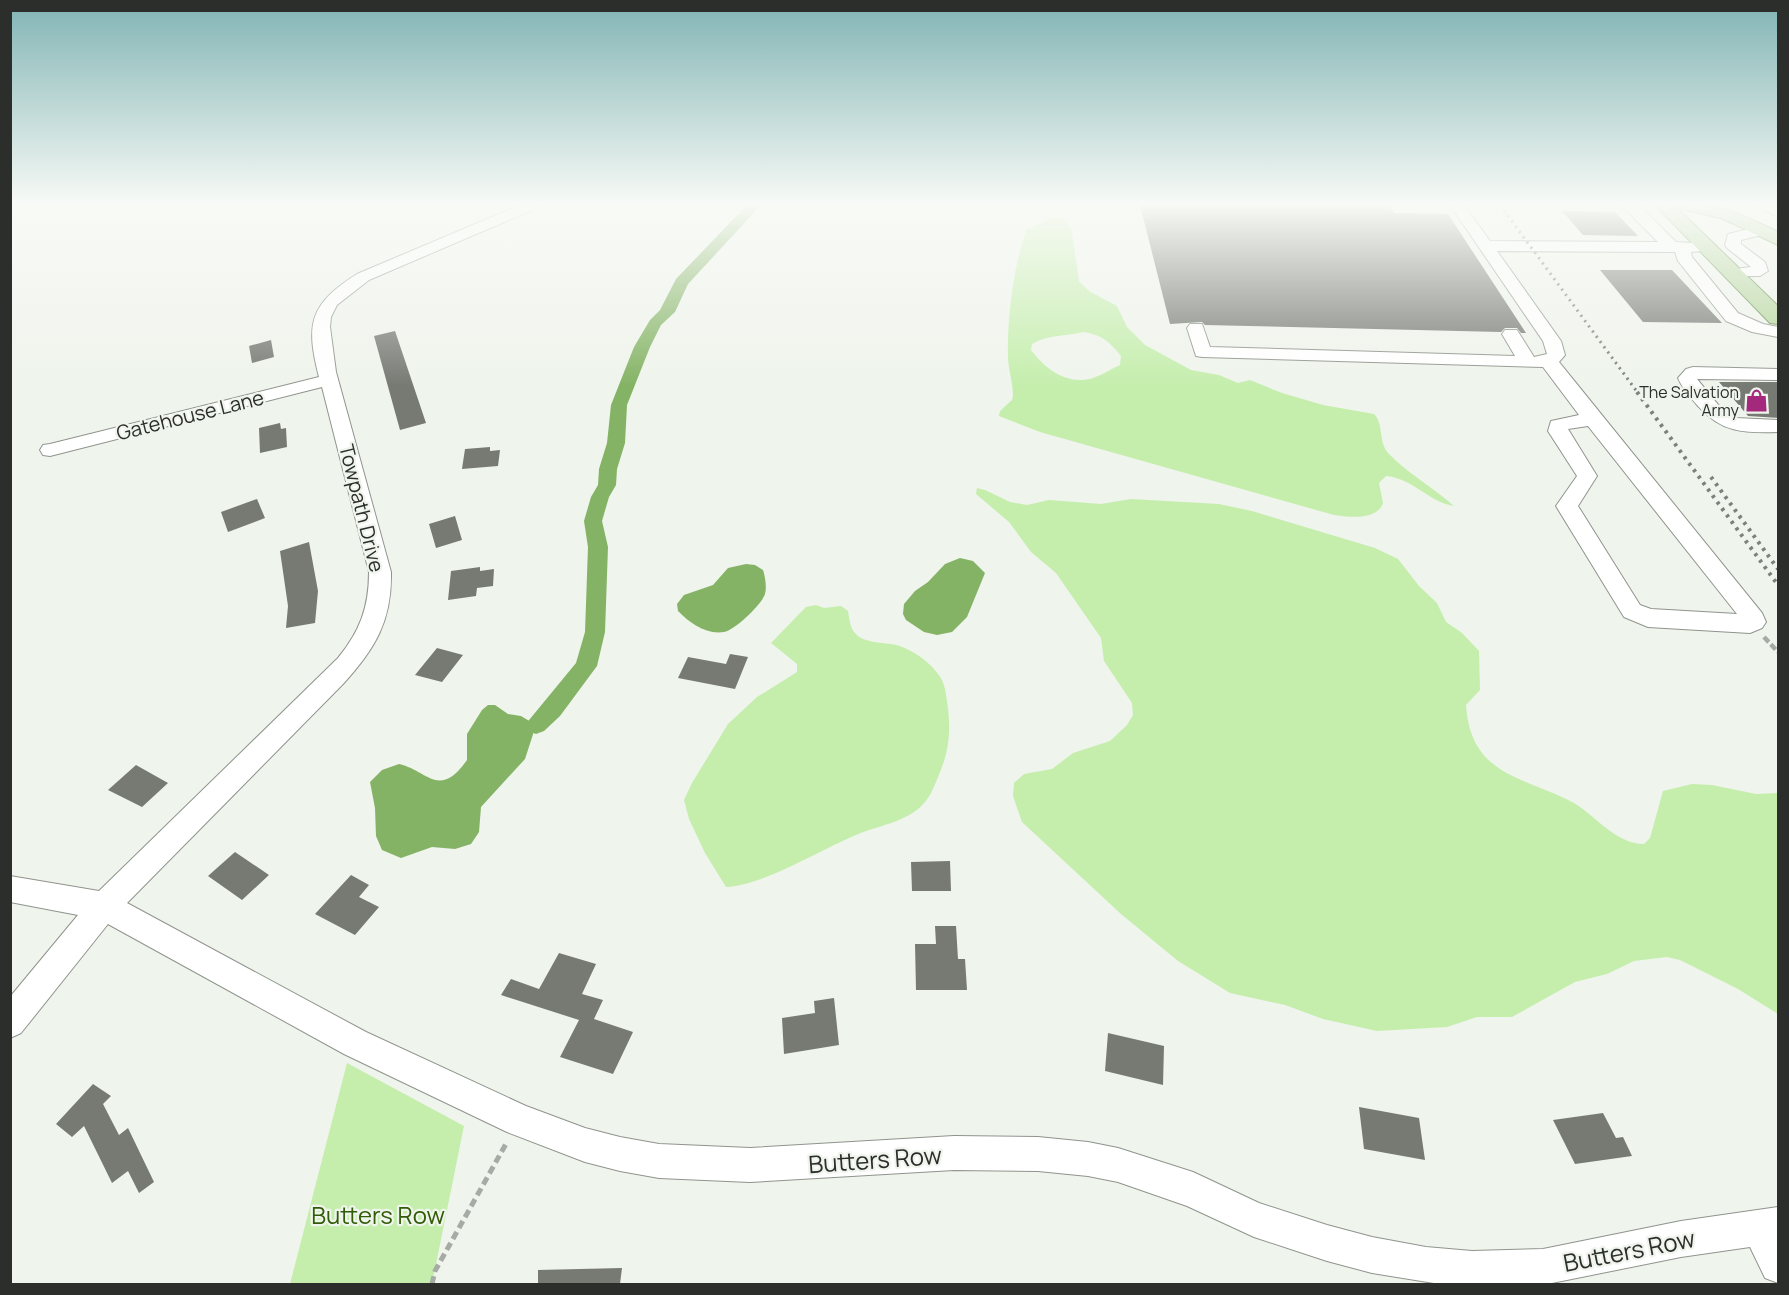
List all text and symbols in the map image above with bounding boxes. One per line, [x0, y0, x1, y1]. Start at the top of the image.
place label: The Salvation Army [1639, 381, 1740, 421]
street label: Gatehouse Lane [113, 384, 267, 446]
shop icon: The Salvation Army [1744, 388, 1770, 414]
street label: Towpath Drive [333, 441, 391, 575]
street label: Butters Row [807, 1138, 943, 1180]
park label: Butters Row [311, 1198, 445, 1231]
street label: Butters Row [1560, 1221, 1698, 1279]

